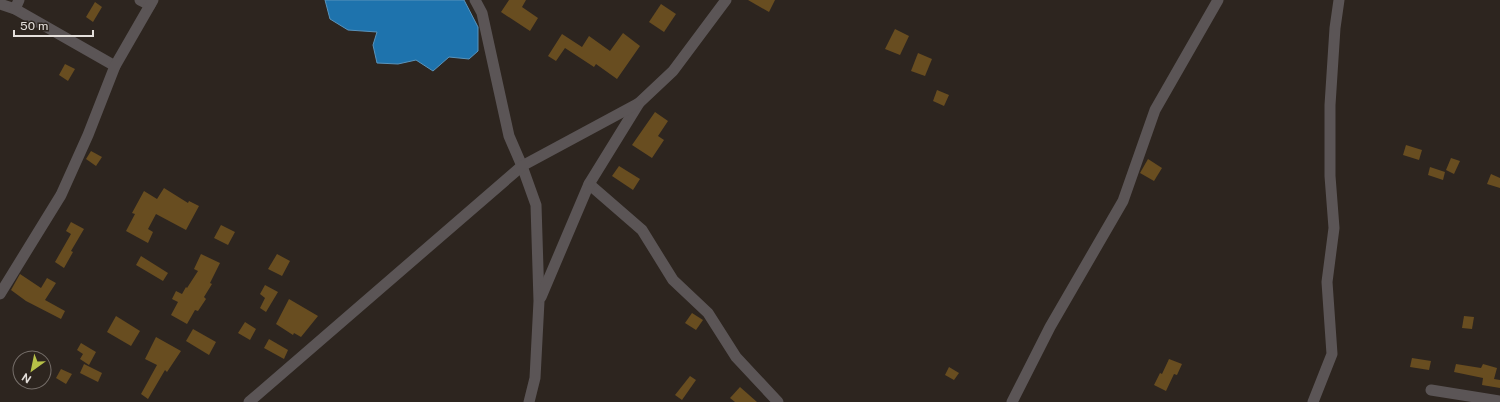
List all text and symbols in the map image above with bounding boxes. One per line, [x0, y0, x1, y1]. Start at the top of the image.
scale bar [14, 12, 93, 38]
text: 50 m [20, 19, 48, 33]
north arrow [12, 350, 52, 390]
text: N [20, 371, 33, 386]

